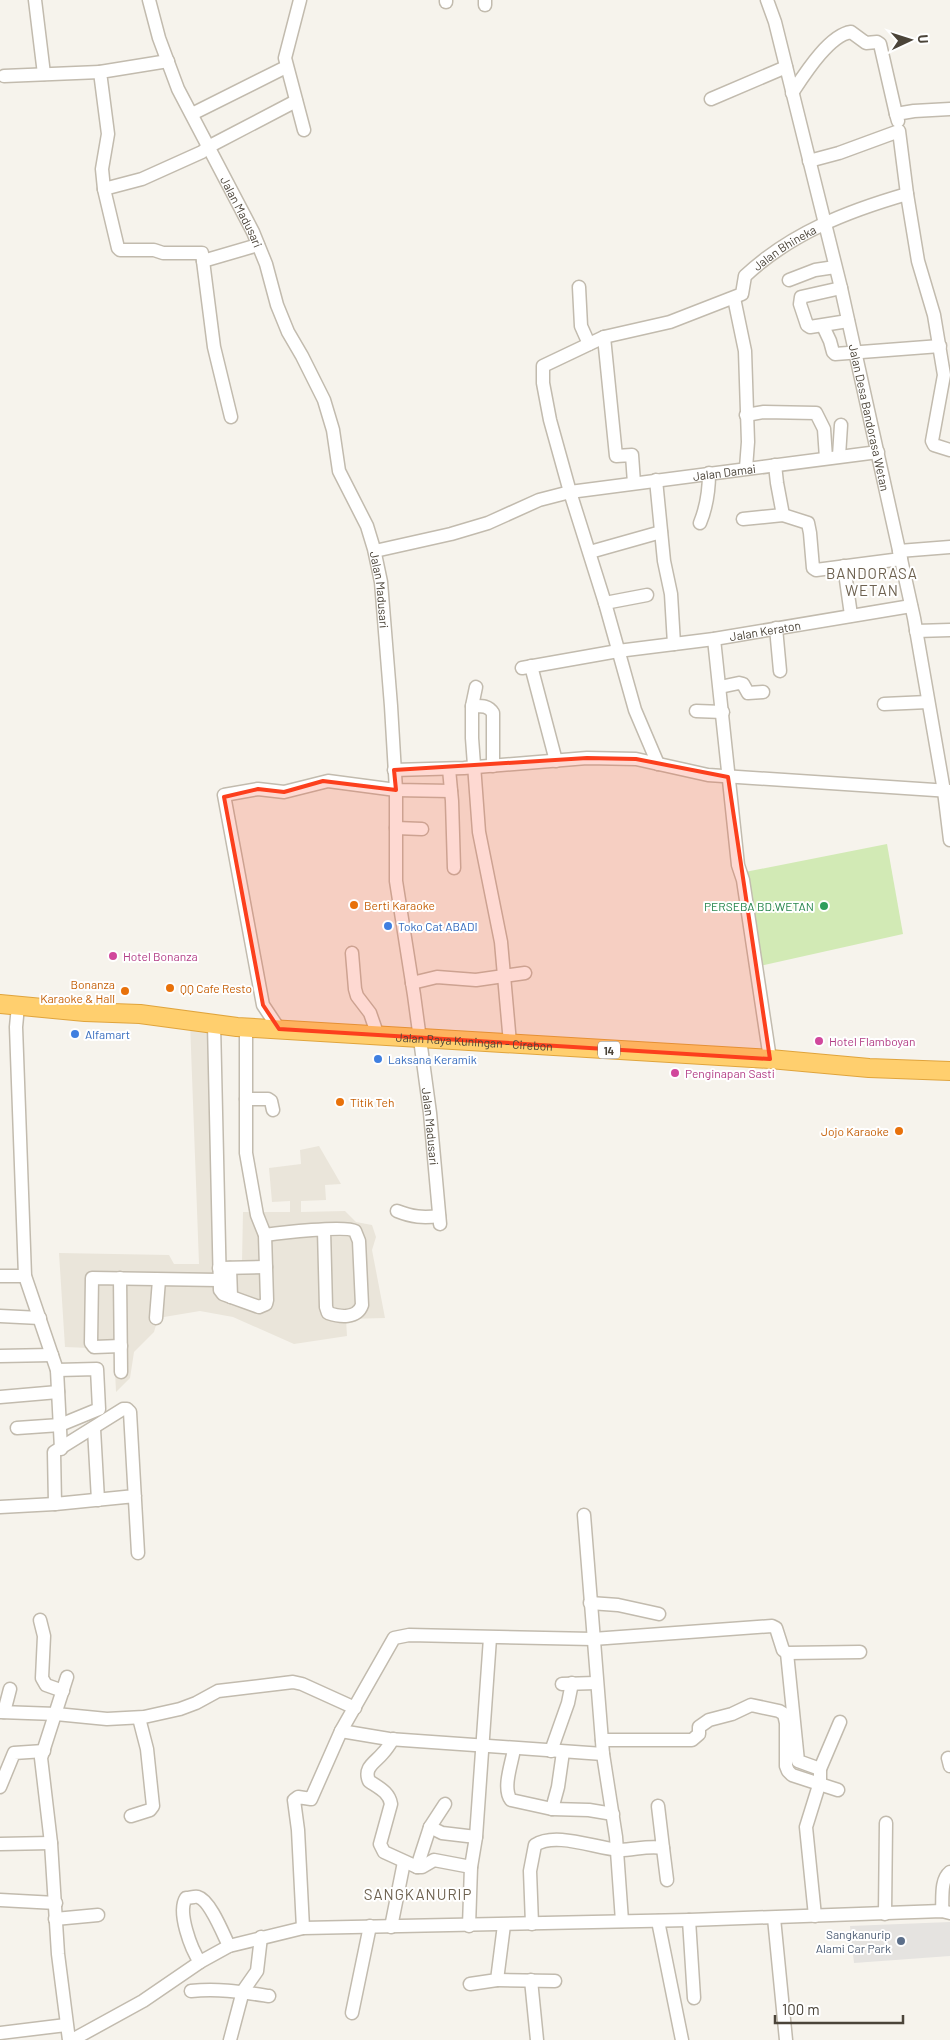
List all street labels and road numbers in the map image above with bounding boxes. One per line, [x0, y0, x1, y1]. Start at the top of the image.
street label: Jalan Madusari [218, 174, 265, 249]
street label: Jalan Bhineka [750, 222, 818, 273]
street label: Jalan Desa Bandorasa Wetan [847, 343, 893, 492]
street label: Jalan Damai [692, 461, 757, 483]
street label: Jalan Madusari [368, 550, 392, 629]
street label: Jalan Keraton [728, 618, 802, 643]
street label: Jalan Raya Kuningan - Cirebon [395, 1030, 553, 1053]
road number: 14 [598, 1042, 620, 1058]
street label: Jalan Madusari [420, 1087, 442, 1166]

